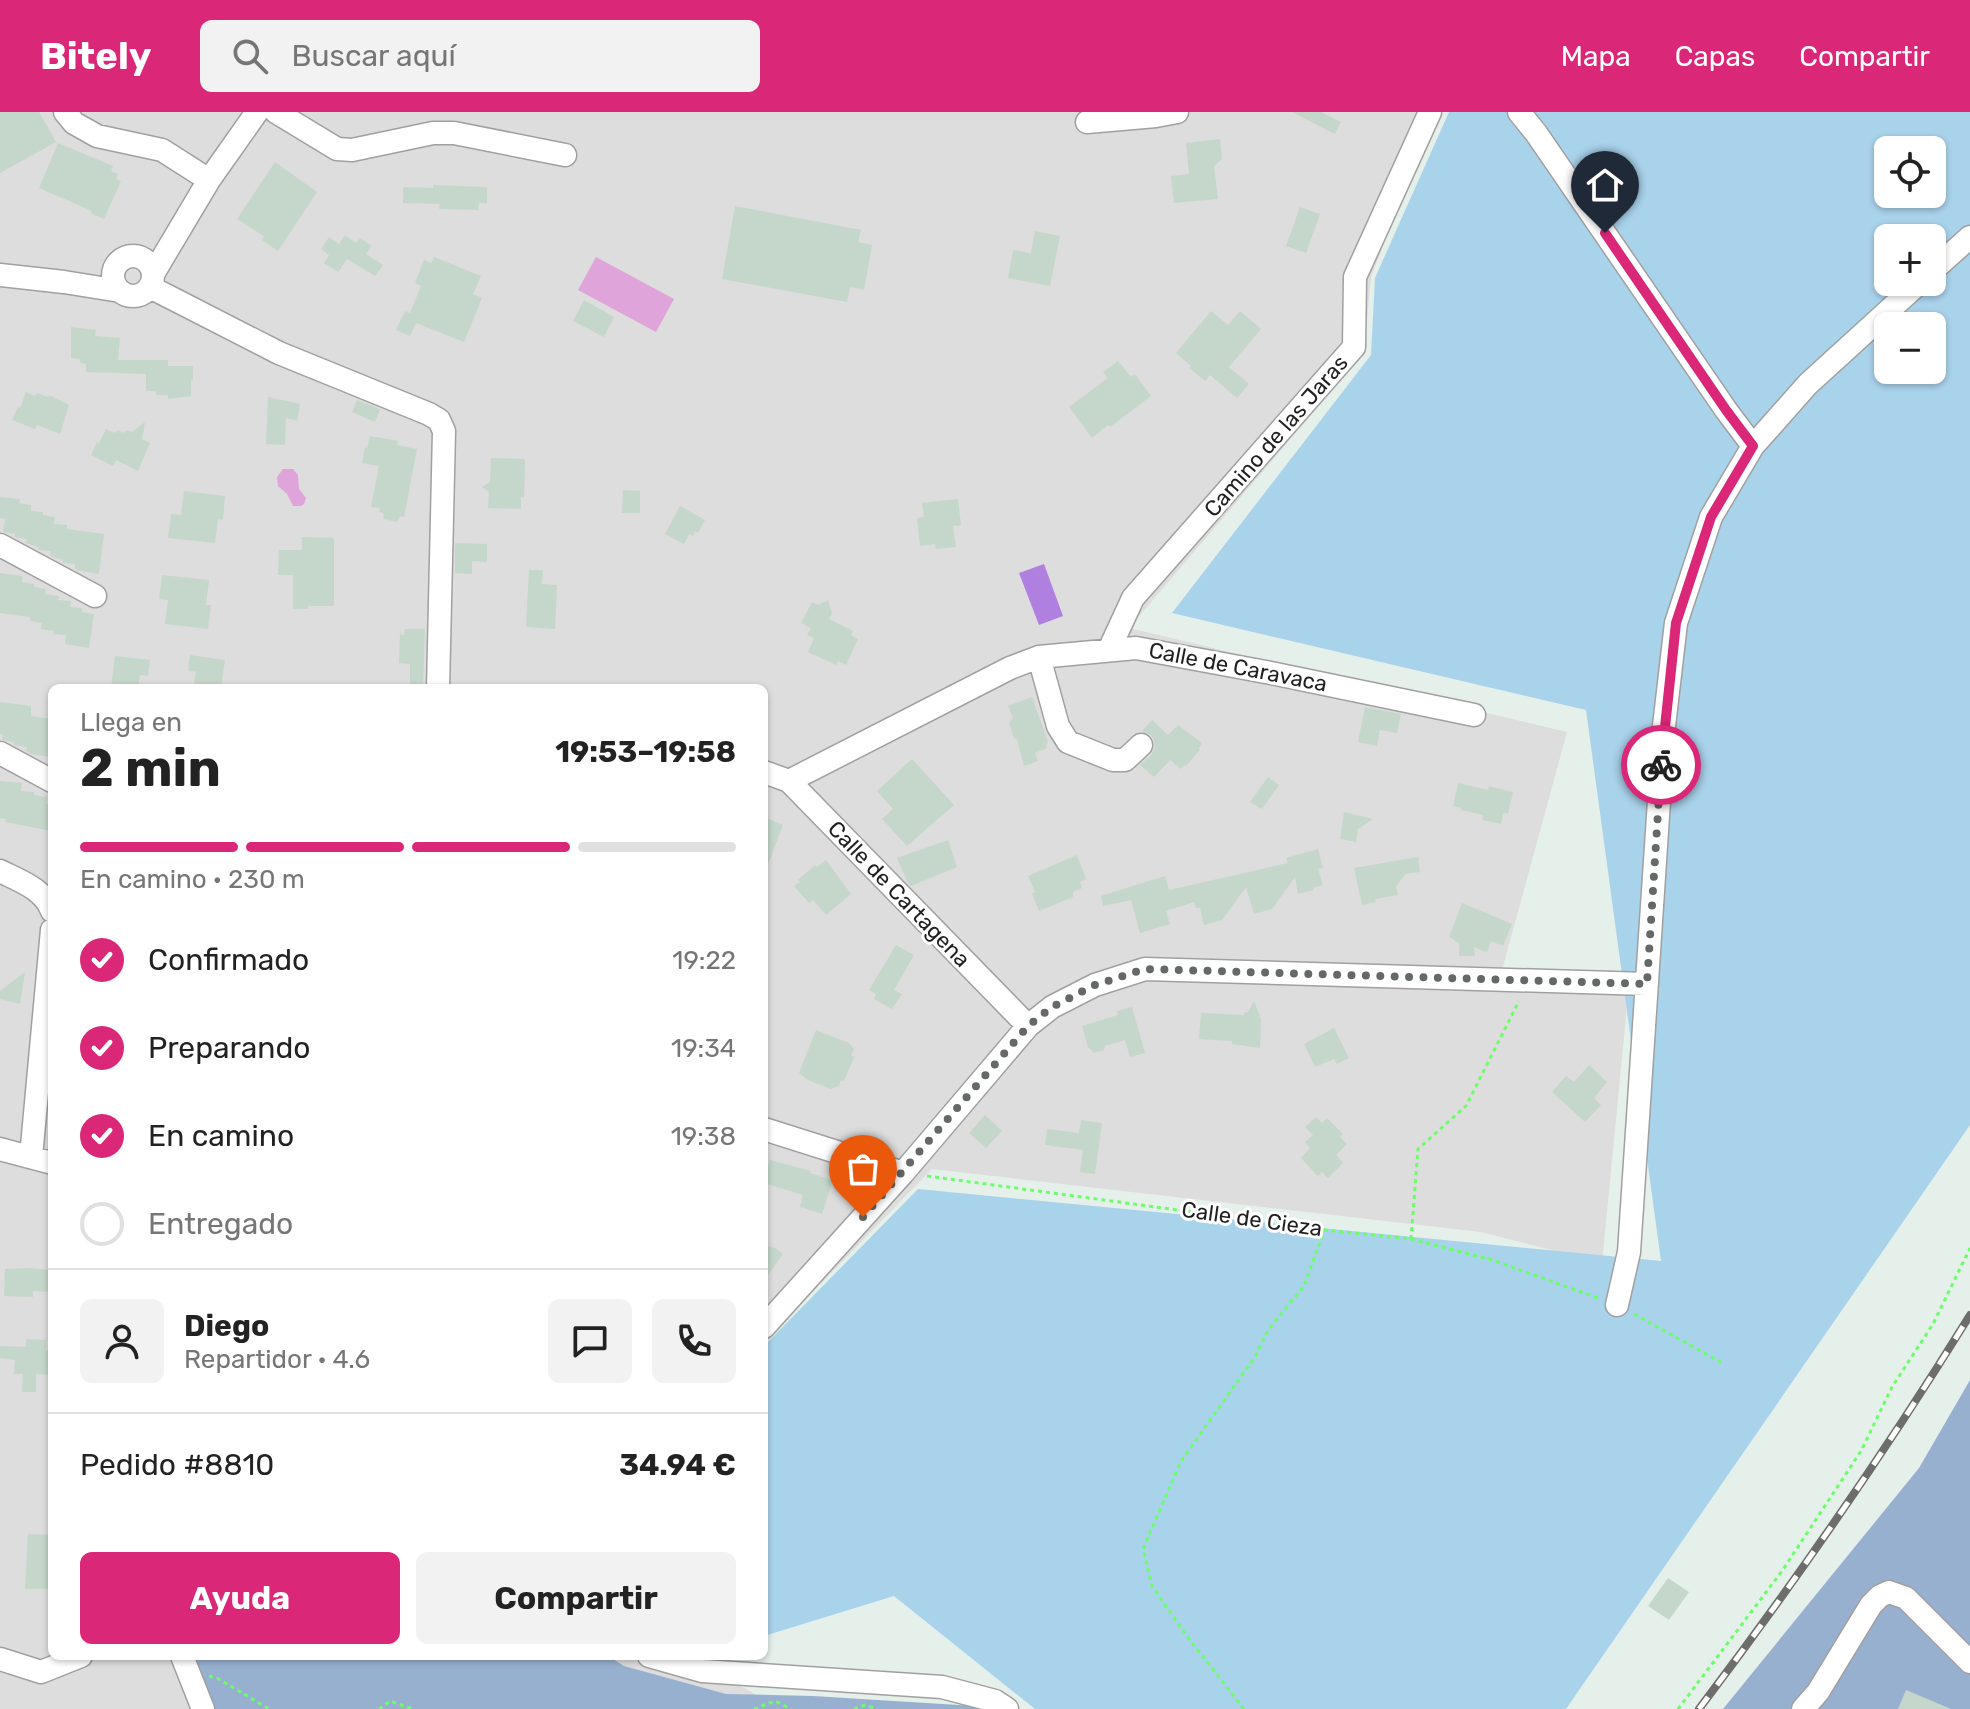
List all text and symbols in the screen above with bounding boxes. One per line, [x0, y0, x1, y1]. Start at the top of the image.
search box [200, 20, 760, 92]
text: Bitely [40, 33, 152, 79]
icon: search [228, 34, 272, 78]
text: Buscar aquí [292, 38, 456, 74]
text: Mapa [1561, 40, 1631, 73]
text: Capas [1675, 40, 1755, 73]
text: Compartir [1799, 40, 1930, 73]
map controls [1874, 136, 1946, 384]
button: locate [1874, 136, 1946, 208]
pin [1571, 151, 1639, 233]
icon: home [1583, 163, 1627, 207]
button: + [1874, 224, 1946, 296]
button: − [1874, 312, 1946, 384]
street label: Camino de las Jaras [1198, 350, 1354, 522]
street label: Calle de Caravaca [1147, 636, 1329, 698]
text: Llega en [80, 707, 182, 738]
courier [1621, 725, 1701, 805]
text: 19:53–19:58 [555, 734, 736, 770]
text: 2 min [80, 737, 221, 799]
icon: bike [1639, 743, 1683, 787]
street label: Calle de Cartagena [822, 815, 976, 973]
text: En camino · 230 m [80, 864, 305, 895]
icon: check [80, 938, 124, 982]
text: Confirmado [148, 942, 309, 978]
text: 19:22 [672, 945, 736, 976]
icon: check [80, 1026, 124, 1070]
text: Preparando [148, 1030, 311, 1066]
text: 19:34 [671, 1033, 736, 1064]
icon: check [80, 1114, 124, 1158]
text: En camino [148, 1118, 294, 1154]
text: 19:38 [671, 1121, 736, 1152]
pin [829, 1135, 897, 1217]
icon: bag [841, 1147, 885, 1191]
street label: Calle de Cieza [1180, 1196, 1324, 1242]
text: Entregado [148, 1206, 293, 1242]
button: person [80, 1299, 164, 1383]
button: chat [548, 1299, 632, 1383]
button: phone [652, 1299, 736, 1383]
text: Diego [184, 1308, 269, 1344]
text: Repartidor · 4.6 [184, 1344, 370, 1375]
text: Pedido #8810 [80, 1447, 274, 1483]
text: 34.94 € [619, 1447, 736, 1483]
button: Ayuda [80, 1552, 400, 1644]
button: Compartir [416, 1552, 736, 1644]

